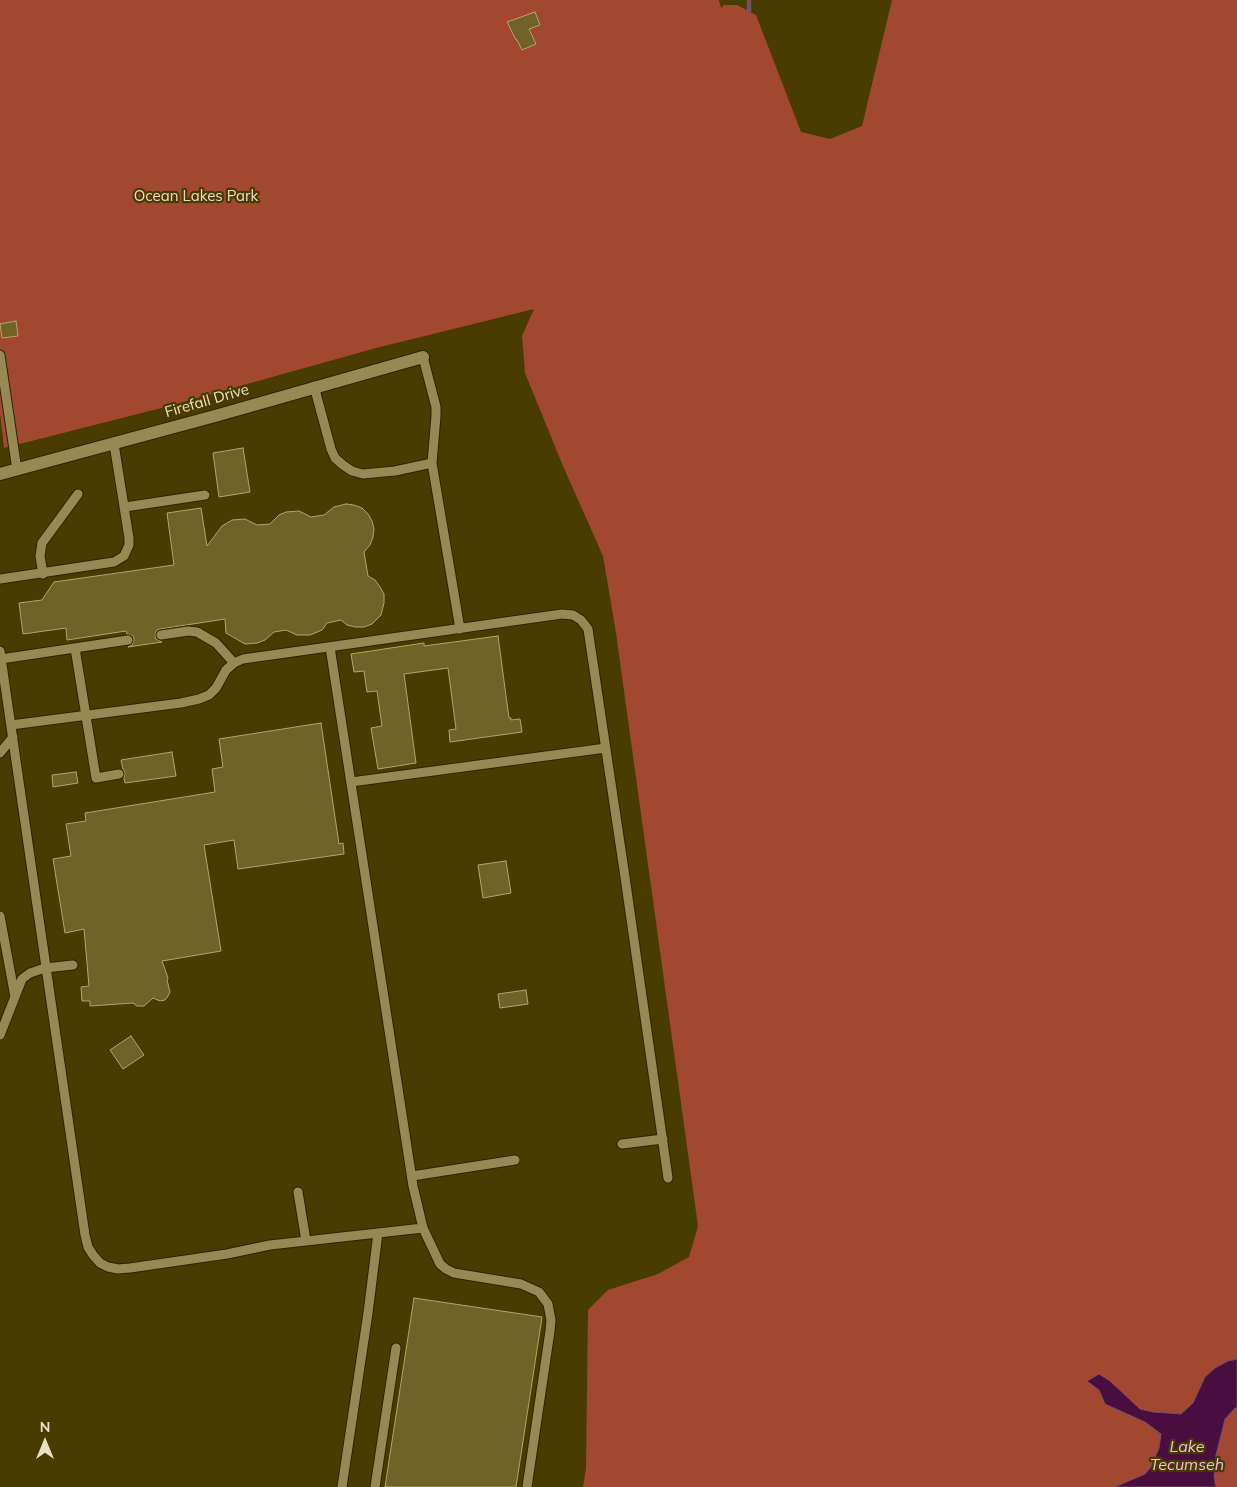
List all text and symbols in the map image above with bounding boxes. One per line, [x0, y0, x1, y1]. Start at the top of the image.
park label: Ocean Lakes Park [134, 187, 258, 205]
street label: Firefall Drive [163, 380, 251, 422]
north arrow [20, 1417, 70, 1467]
text: N [40, 1418, 50, 1436]
water label: Lake Tecumseh [1150, 1437, 1224, 1475]

